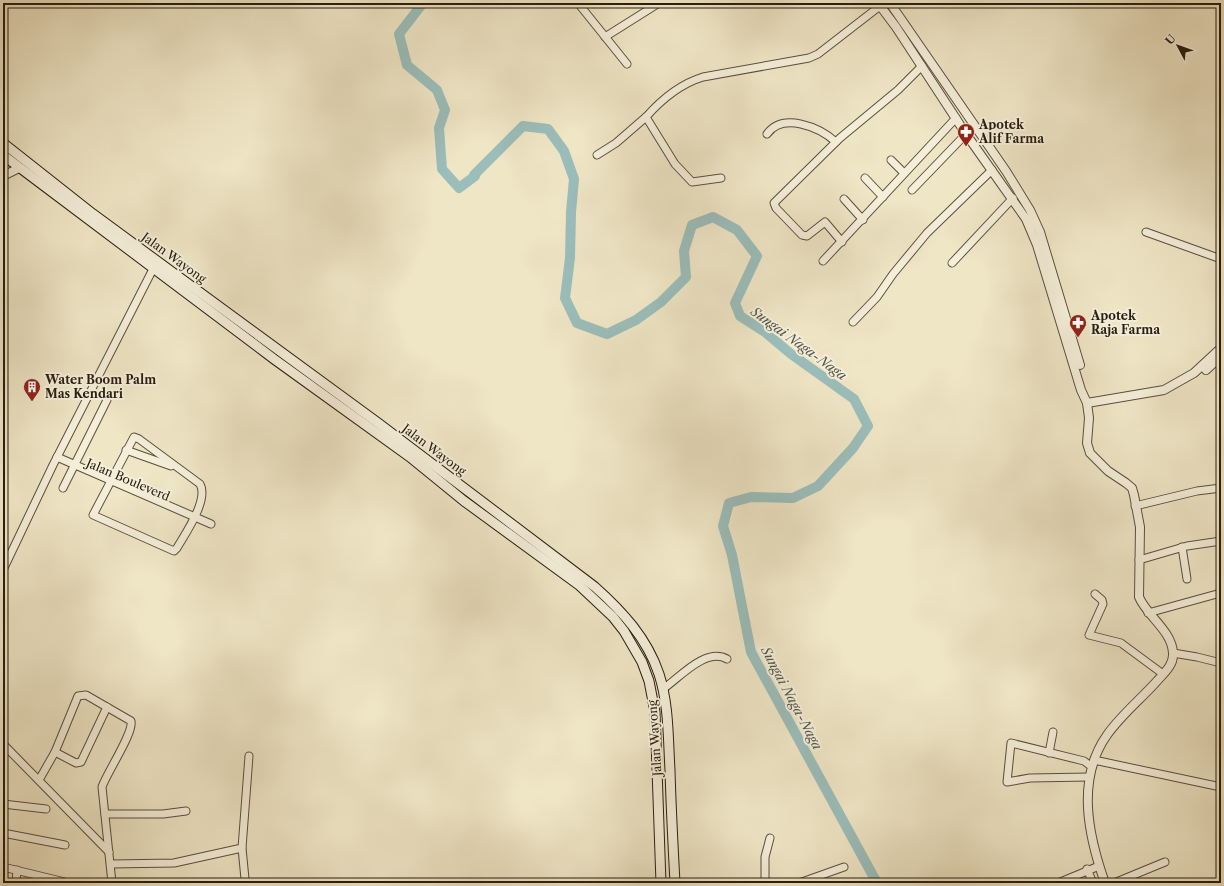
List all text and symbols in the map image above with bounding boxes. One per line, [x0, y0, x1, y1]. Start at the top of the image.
north arrow [1158, 26, 1198, 66]
text: U [1162, 31, 1179, 47]
place label: Apotek Alif Farma [978, 117, 1045, 146]
pharmacy icon: Apotek Alif Farma [956, 122, 976, 147]
street label: Jalan Wayong [137, 228, 210, 286]
water label: Sungai Naga-Naga [747, 302, 850, 383]
place label: Apotek Raja Farma [1090, 308, 1161, 337]
pharmacy icon: Apotek Raja Farma [1068, 313, 1088, 338]
place label: Water Boom Palm Mas Kendari [44, 372, 156, 401]
building icon: Water Boom Palm Mas Kendari [22, 377, 42, 402]
street label: Jalan Wayong [398, 419, 470, 479]
street label: Jalan Bouleverd [82, 454, 173, 504]
water label: Sungai Naga-Naga [758, 643, 826, 752]
street label: Jalan Wayong [644, 699, 665, 779]

